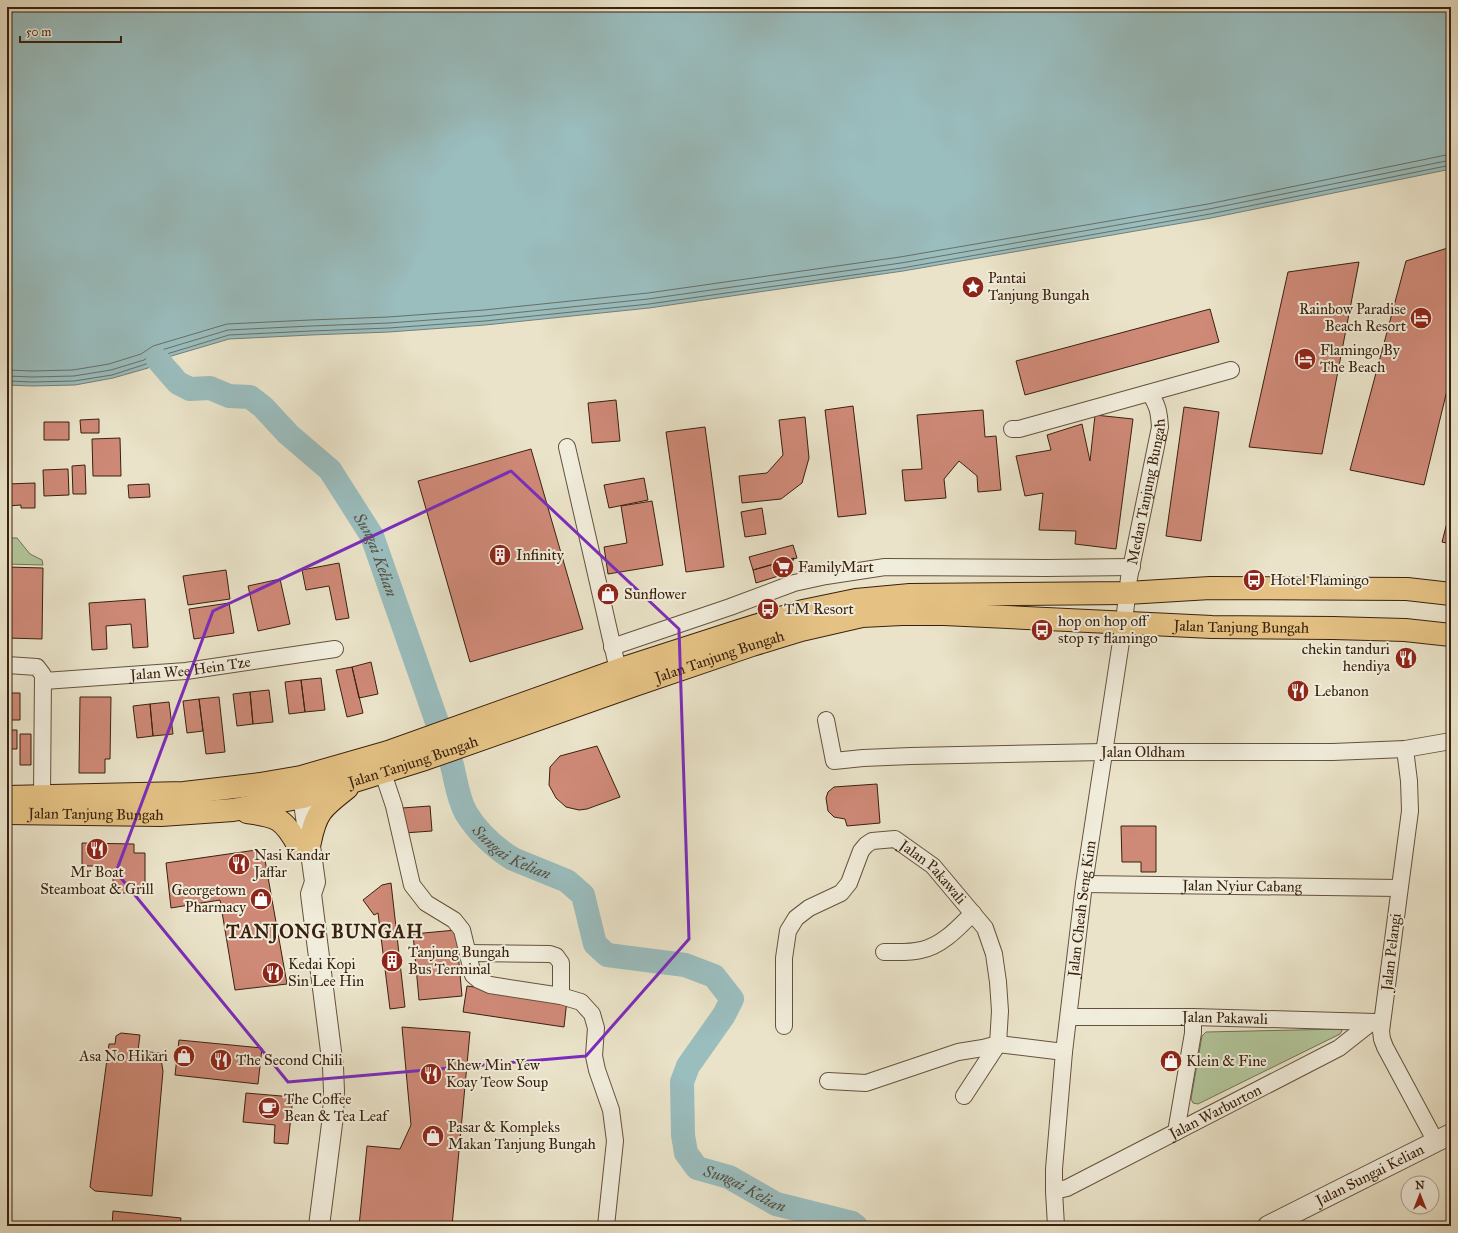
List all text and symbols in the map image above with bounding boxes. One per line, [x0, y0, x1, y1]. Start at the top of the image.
scale bar [20, 18, 121, 44]
text: 50 m [26, 25, 51, 39]
place label: Pantai Tanjung Bungah [988, 269, 1090, 304]
place icon: Pantai Tanjung Bungah [960, 274, 986, 300]
place label: Rainbow Paradise Beach Resort [1299, 300, 1407, 335]
hotel icon: Rainbow Paradise Beach Resort [1408, 305, 1434, 331]
place label: Flamingo By The Beach [1320, 341, 1401, 376]
hotel icon: Flamingo By The Beach [1292, 346, 1318, 372]
street label: Medan Tanjung Bungah [1123, 417, 1169, 566]
water label: Sungai Kelian [349, 508, 402, 600]
building icon: Infinity [487, 542, 513, 568]
place label: Infinity [516, 546, 565, 564]
supermarket icon: FamilyMart [770, 554, 796, 580]
place label: FamilyMart [798, 558, 874, 576]
bus stop icon: Hotel Flamingo [1241, 567, 1267, 593]
place label: Hotel Flamingo [1270, 571, 1369, 589]
shop icon: Sunflower [595, 581, 621, 607]
place label: Sunflower [624, 585, 687, 603]
bus stop icon: TM Resort [755, 596, 781, 622]
place label: TM Resort [784, 600, 854, 618]
place label: hop on hop off stop 15 flamingo [1058, 612, 1158, 647]
street label: Jalan Tanjung Bungah [1171, 616, 1310, 637]
bus stop icon: hop on hop off stop 15 flamingo [1029, 617, 1055, 643]
street label: Jalan Tanjung Bungah [651, 626, 787, 688]
place label: chekin tanduri hendiya [1302, 640, 1391, 675]
restaurant icon: chekin tanduri hendiya [1393, 645, 1419, 671]
street label: Jalan Wee Hein Tze [128, 653, 252, 685]
restaurant icon: Lebanon [1285, 678, 1311, 704]
place label: Lebanon [1314, 682, 1369, 700]
street label: Jalan Tanjung Bungah [344, 732, 481, 793]
street label: Jalan Oldham [1099, 743, 1185, 762]
street label: Jalan Tanjung Bungah [26, 804, 164, 824]
water label: Sungai Kelian [468, 820, 554, 884]
street label: Jalan Pakawali [894, 835, 970, 908]
restaurant icon: Mr Boat Steamboat & Grill [84, 836, 110, 862]
street label: Jalan Cheah Seng Kim [1064, 839, 1100, 980]
place label: Nasi Kandar Jaffar [252, 846, 330, 882]
restaurant icon: Nasi Kandar Jaffar [226, 851, 252, 877]
place label: Mr Boat Steamboat & Grill [40, 863, 155, 898]
street label: Jalan Nyiur Cabang [1180, 876, 1303, 896]
place label: Georgetown Pharmacy [171, 881, 247, 916]
shop icon: Georgetown Pharmacy [248, 886, 274, 912]
street label: Jalan Pelangi [1377, 912, 1406, 994]
district label: TANJONG BUNGAH [225, 920, 424, 944]
place label: Tanjung Bungah Bus Terminal [408, 943, 510, 978]
building icon: Tanjung Bungah Bus Terminal [379, 948, 405, 974]
place label: Kedai Kopi Sin Lee Hin [288, 955, 364, 990]
restaurant icon: Kedai Kopi Sin Lee Hin [260, 960, 286, 986]
street label: Jalan Pakawali [1180, 1008, 1268, 1028]
shop icon: Asa No Hikari [171, 1043, 197, 1069]
place label: Asa No Hikari [78, 1047, 168, 1065]
restaurant icon: The Second Chili [208, 1047, 234, 1073]
shop icon: Klein & Fine [1158, 1048, 1184, 1074]
place label: The Second Chili [236, 1051, 343, 1069]
place label: Klein & Fine [1186, 1052, 1267, 1070]
place label: Khew Min Yew Koay Teow Soup [446, 1056, 548, 1091]
restaurant icon: Khew Min Yew Koay Teow Soup [418, 1061, 444, 1087]
street label: Jalan Warburton [1164, 1081, 1264, 1145]
place label: The Coffee Bean & Tea Leaf [284, 1090, 390, 1125]
cafe icon: The Coffee Bean & Tea Leaf [256, 1095, 282, 1121]
place label: Pasar & Kompleks Makan Tanjung Bungah [448, 1118, 597, 1153]
shop icon: Pasar & Kompleks Makan Tanjung Bungah [420, 1123, 446, 1149]
street label: Jalan Sungai Kelian [1311, 1140, 1427, 1211]
water label: Sungai Kelian [701, 1161, 788, 1216]
north arrow [1400, 1175, 1440, 1215]
text: N [1415, 1179, 1425, 1192]

